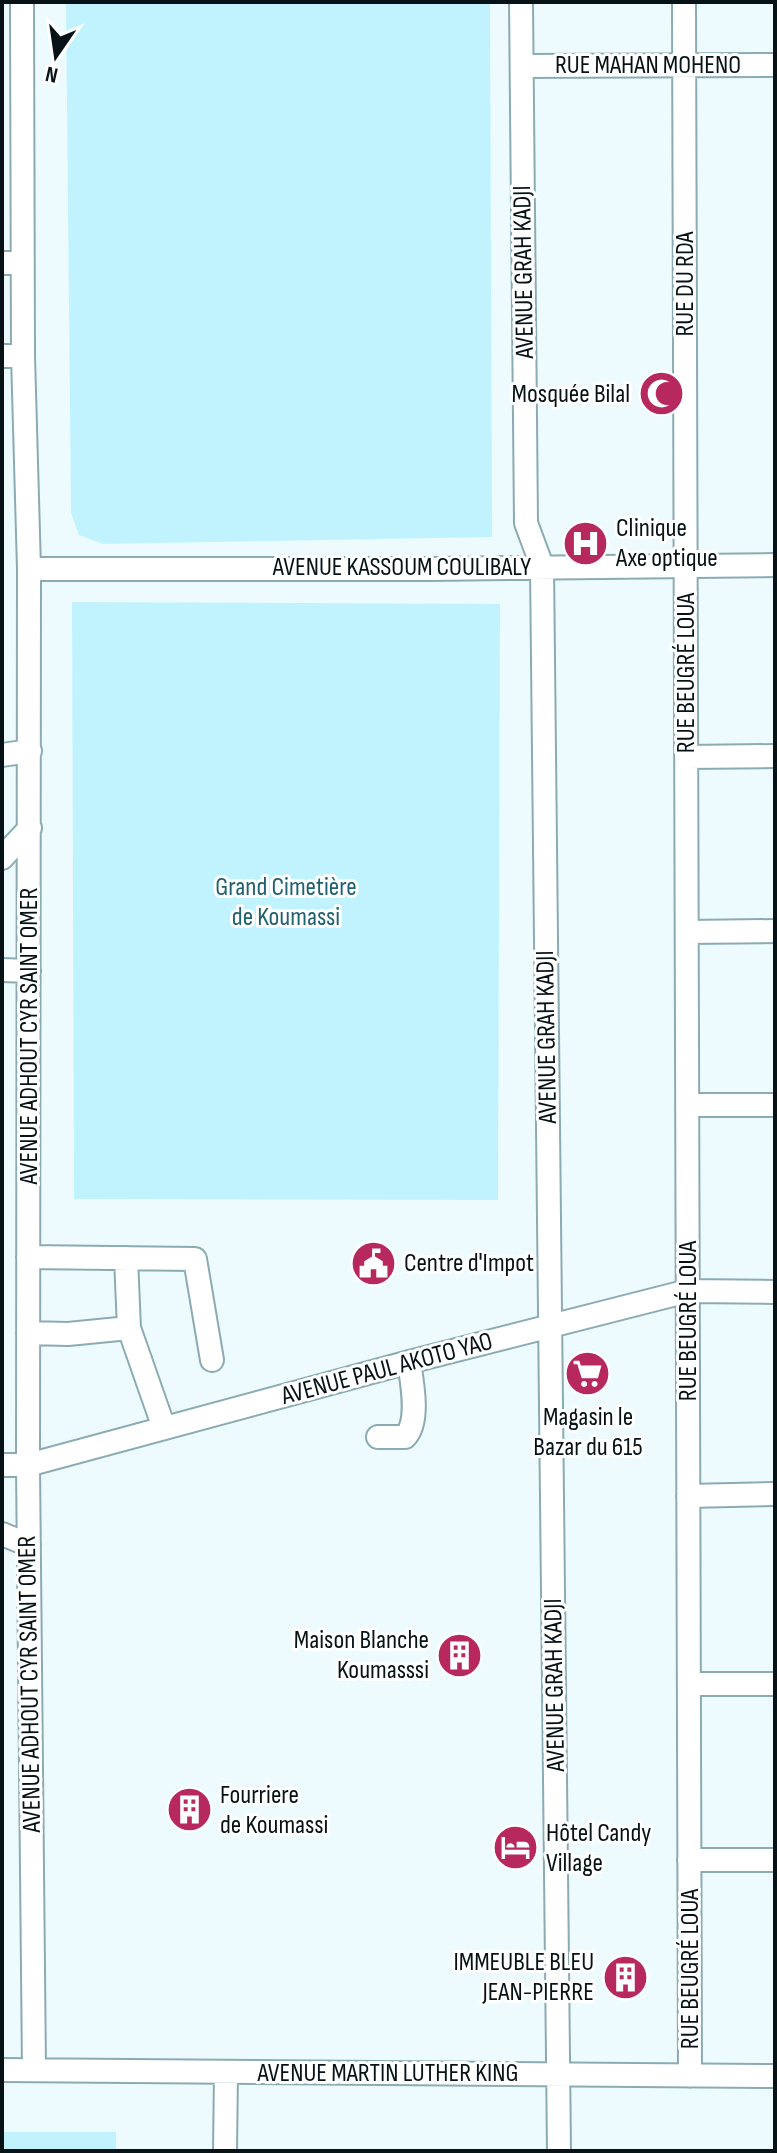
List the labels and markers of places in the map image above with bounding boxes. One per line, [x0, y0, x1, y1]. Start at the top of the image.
mosque icon: Mosquée Bilal [637, 370, 685, 418]
place label: Mosquée Bilal [512, 379, 630, 410]
place label: Clinique Axe optique [615, 513, 718, 574]
hospital icon: Clinique Axe optique [561, 519, 609, 567]
public building icon: Centre d'Impot [349, 1239, 397, 1287]
place label: Centre d'Impot [404, 1248, 534, 1279]
supermarket icon: Magasin le Bazar du 615 [564, 1350, 612, 1398]
place label: Magasin le Bazar du 615 [533, 1402, 643, 1463]
place label: Maison Blanche Koumasssi [294, 1625, 429, 1686]
building icon: Maison Blanche Koumasssi [436, 1631, 484, 1679]
place label: Fourriere de Koumassi [220, 1780, 328, 1841]
building icon: Fourriere de Koumassi [165, 1786, 213, 1834]
place label: Hôtel Candy Village [546, 1818, 651, 1879]
hotel icon: Hôtel Candy Village [491, 1824, 539, 1872]
place label: IMMEUBLE BLEU JEAN-PIERRE [453, 1947, 594, 2008]
building icon: IMMEUBLE BLEU JEAN-PIERRE [601, 1953, 649, 2001]

